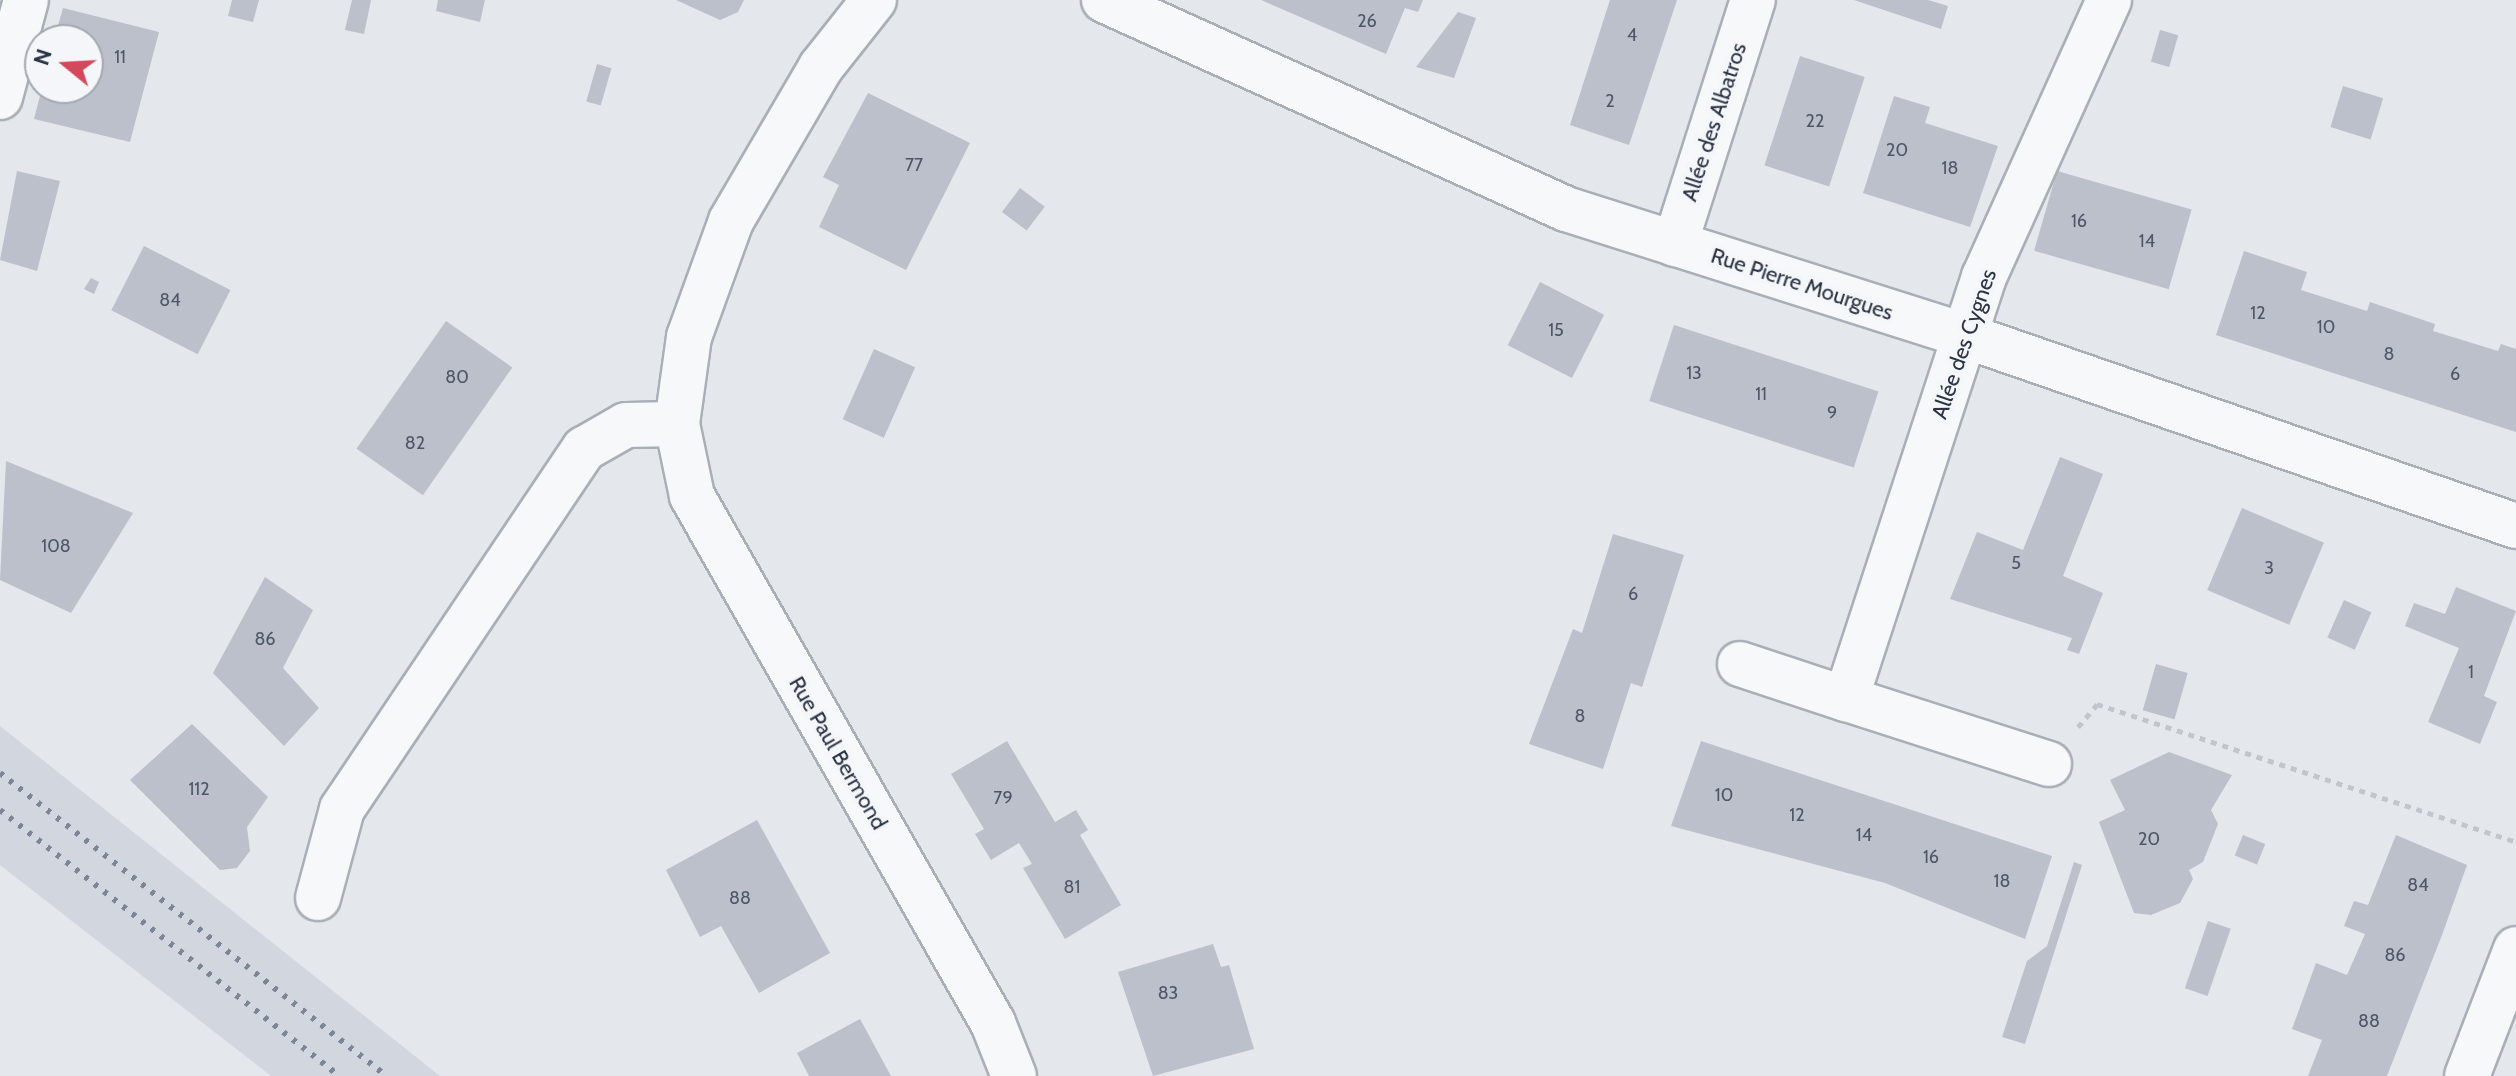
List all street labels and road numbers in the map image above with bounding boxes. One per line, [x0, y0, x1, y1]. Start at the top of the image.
street label: Allée des Albatros [1676, 39, 1752, 205]
street label: Rue Pierre Mourgues [1708, 242, 1896, 326]
street label: Allée des Cygnes [1926, 266, 2002, 422]
street label: Rue Paul Bermond [783, 672, 893, 834]

